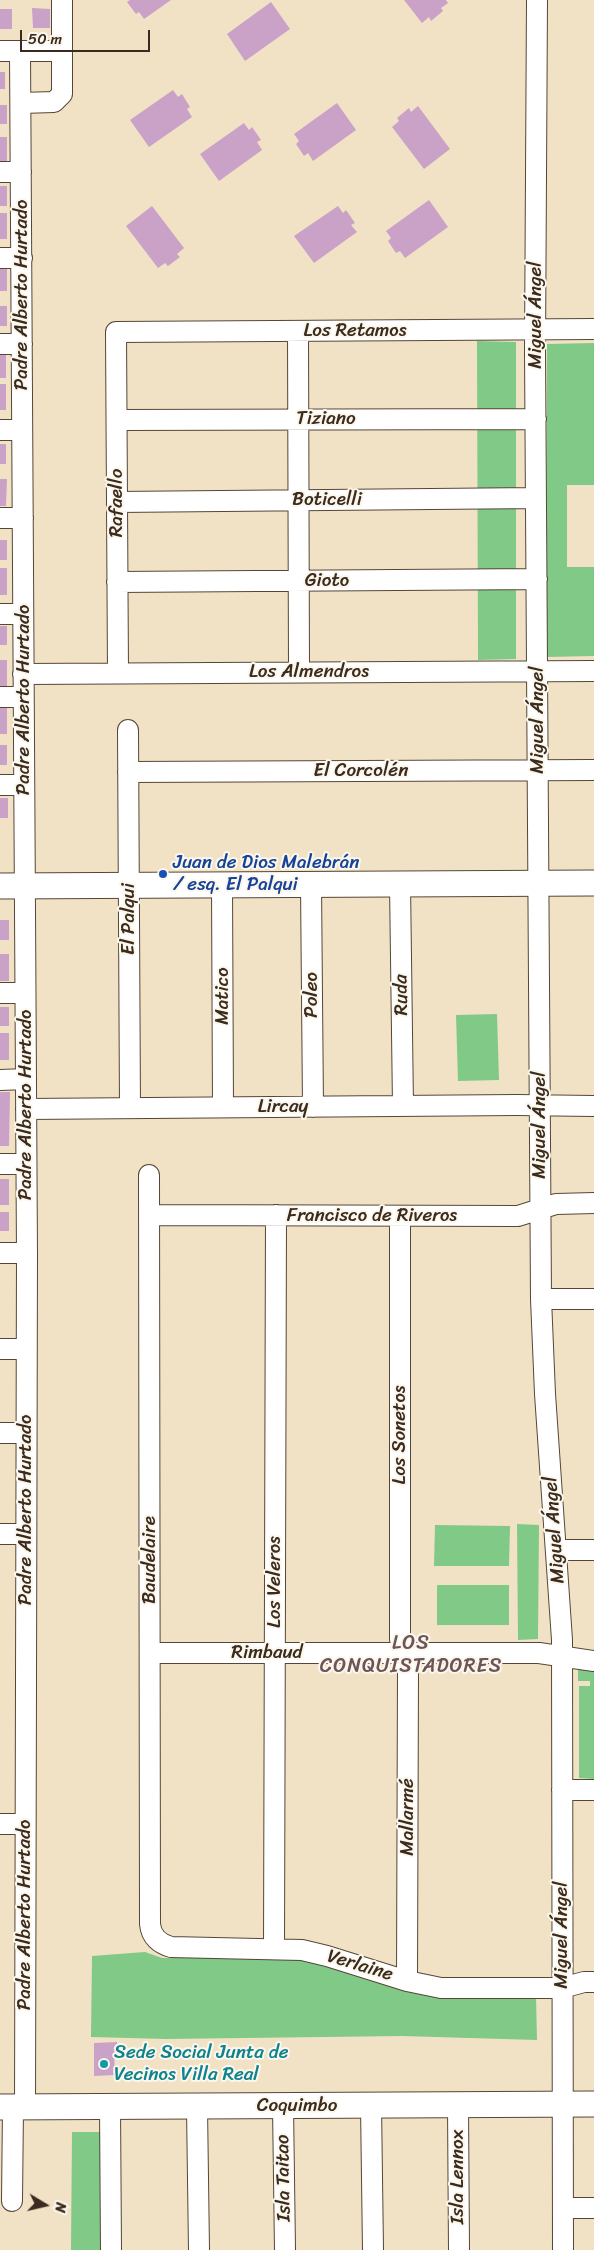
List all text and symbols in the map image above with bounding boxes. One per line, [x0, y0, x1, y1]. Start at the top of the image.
scale bar [22, 20, 152, 52]
text: 50 m [28, 26, 62, 52]
street label: Padre Alberto Hurtado [11, 200, 33, 390]
street label: Miguel Ángel [525, 261, 547, 369]
street label: Los Retamos [303, 320, 407, 342]
street label: Tiziano [296, 408, 356, 430]
street label: Rafaello [106, 469, 128, 537]
street label: Boticelli [292, 489, 362, 511]
street label: Gioto [305, 570, 349, 592]
street label: Padre Alberto Hurtado [13, 605, 35, 795]
street label: Los Almendros [249, 661, 369, 683]
street label: Miguel Ángel [527, 666, 549, 774]
street label: El Corcolén [314, 760, 408, 782]
place label: Juan de Dios Malebrán / esq. El Palqui [173, 852, 359, 896]
marker: Juan de Dios Malebrán / esq. El Palqui [157, 868, 169, 880]
street label: El Palqui [118, 883, 140, 955]
street label: Matico [212, 967, 234, 1025]
street label: Poleo [301, 972, 323, 1018]
street label: Ruda [390, 974, 414, 1016]
street label: Padre Alberto Hurtado [15, 1010, 37, 1200]
street label: Miguel Ángel [529, 1071, 551, 1179]
street label: Lircay [258, 1096, 308, 1118]
street label: Francisco de Riveros [287, 1205, 457, 1227]
street label: Los Sonetos [389, 1385, 411, 1485]
street label: Padre Alberto Hurtado [15, 1415, 37, 1605]
street label: Miguel Ángel [540, 1476, 570, 1584]
street label: Baudelaire [139, 1516, 161, 1604]
street label: Los Veleros [264, 1536, 286, 1628]
district label: LOS CONQUISTADORES [319, 1632, 503, 1679]
street label: Rimbaud [231, 1642, 303, 1664]
street label: Mallarmé [397, 1778, 419, 1856]
street label: Padre Alberto Hurtado [14, 1820, 36, 2010]
street label: Miguel Ángel [551, 1881, 573, 1989]
street label: Verlaine [324, 1945, 396, 1987]
place label: Sede Social Junta de Vecinos Villa Real [114, 2042, 289, 2086]
marker: Sede Social Junta de Vecinos Villa Real [98, 2058, 110, 2070]
street label: Coquimbo [257, 2095, 337, 2117]
street label: Isla Lennox [447, 2130, 469, 2224]
street label: Isla Taitao [272, 2134, 296, 2222]
north arrow [20, 2180, 70, 2230]
text: N [47, 2201, 73, 2214]

